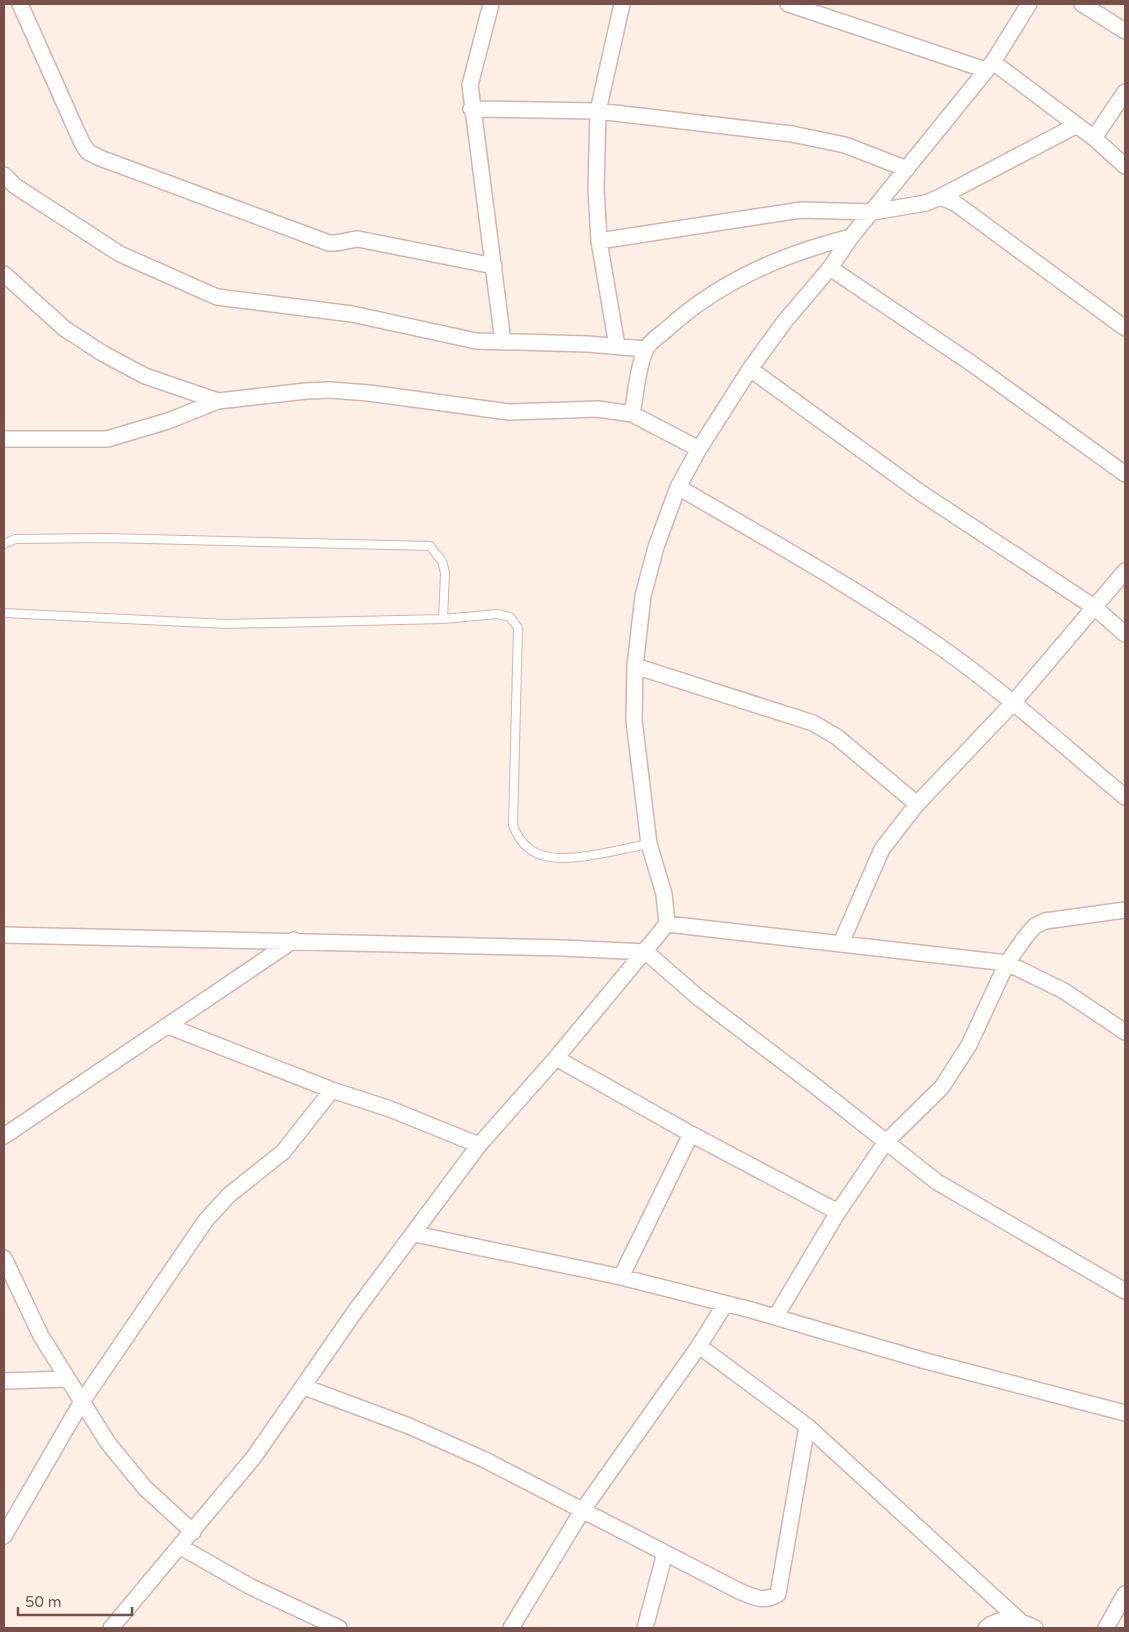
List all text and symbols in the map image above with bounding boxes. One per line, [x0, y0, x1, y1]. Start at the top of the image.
scale bar [18, 1584, 131, 1616]
text: 50 m [25, 1593, 62, 1611]

